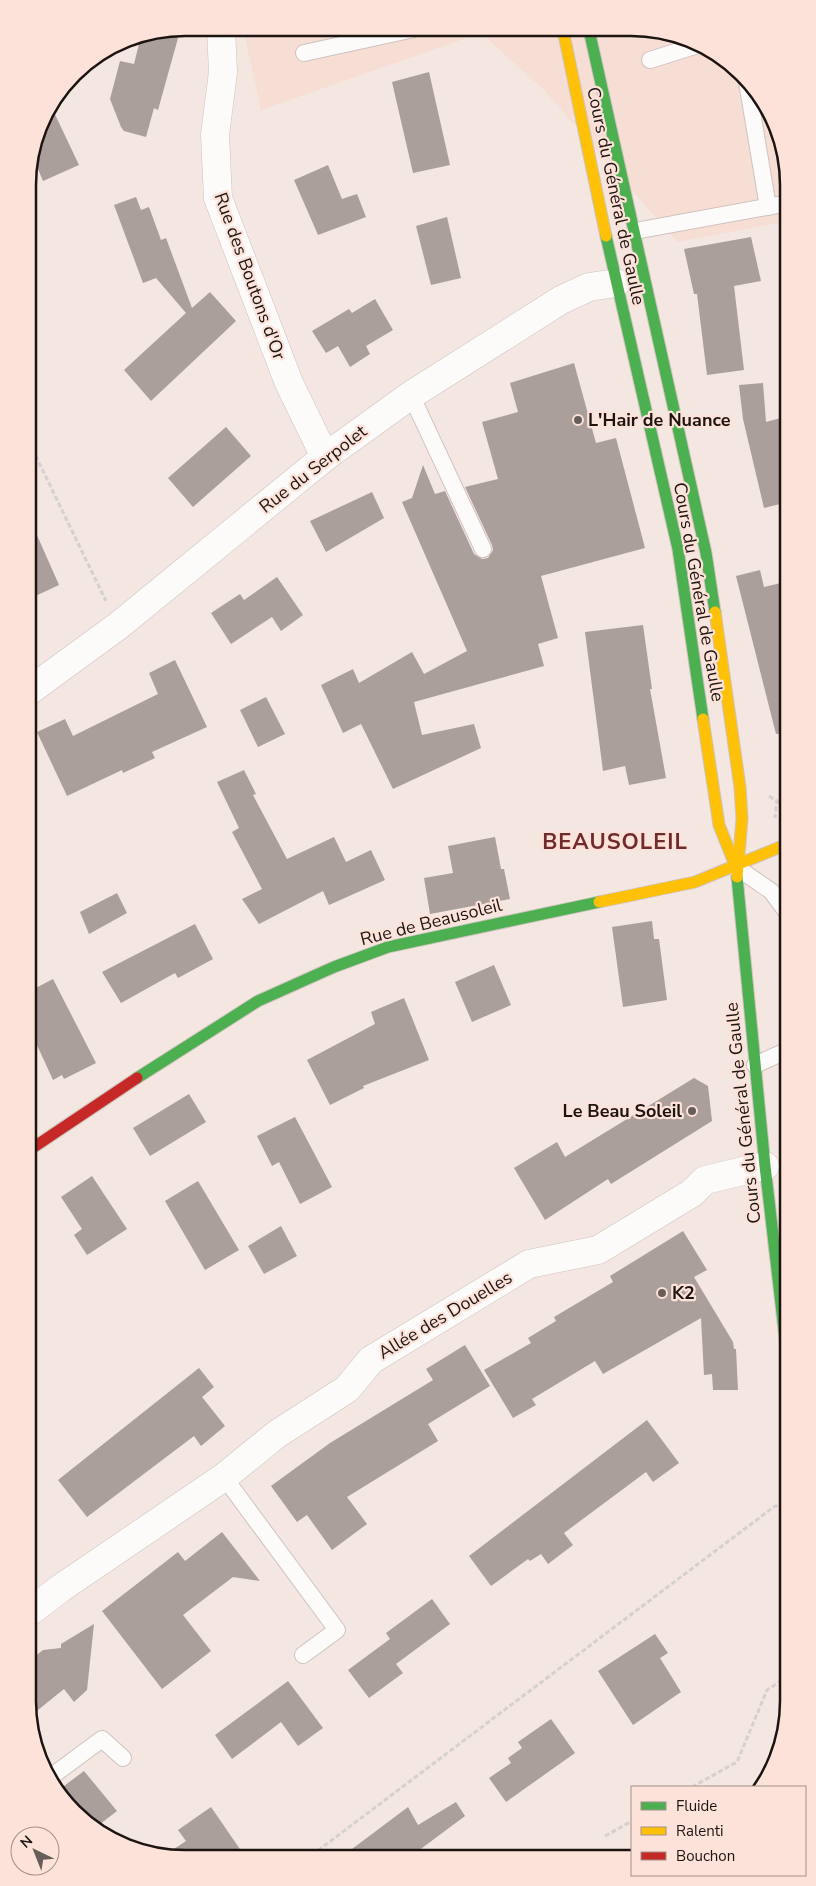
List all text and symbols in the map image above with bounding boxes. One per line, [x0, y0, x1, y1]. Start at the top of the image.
street label: Cours du Général de Gaulle [581, 85, 651, 307]
street label: Rue des Boutons d'Or [209, 189, 292, 364]
place label: L'Hair de Nuance [588, 408, 731, 432]
marker: L'Hair de Nuance [572, 414, 584, 426]
street label: Rue du Serpolet [254, 419, 372, 519]
street label: Cours du Général de Gaulle [668, 480, 730, 704]
district label: BEAUSOLEIL [542, 827, 688, 857]
street label: Rue de Beausoleil [358, 893, 505, 951]
street label: Cours du Général de Gaulle [719, 1001, 767, 1225]
place label: Le Beau Soleil [563, 1099, 682, 1123]
marker: Le Beau Soleil [686, 1105, 698, 1117]
street label: Allée des Douelles [373, 1265, 517, 1365]
place label: K2 [672, 1281, 695, 1305]
marker: K2 [656, 1287, 668, 1299]
legend [631, 1786, 806, 1876]
text: Fluide [676, 1796, 717, 1816]
text: Ralenti [676, 1821, 724, 1841]
north arrow [10, 1826, 60, 1876]
text: N [16, 1831, 37, 1852]
text: Bouchon [676, 1846, 735, 1866]

